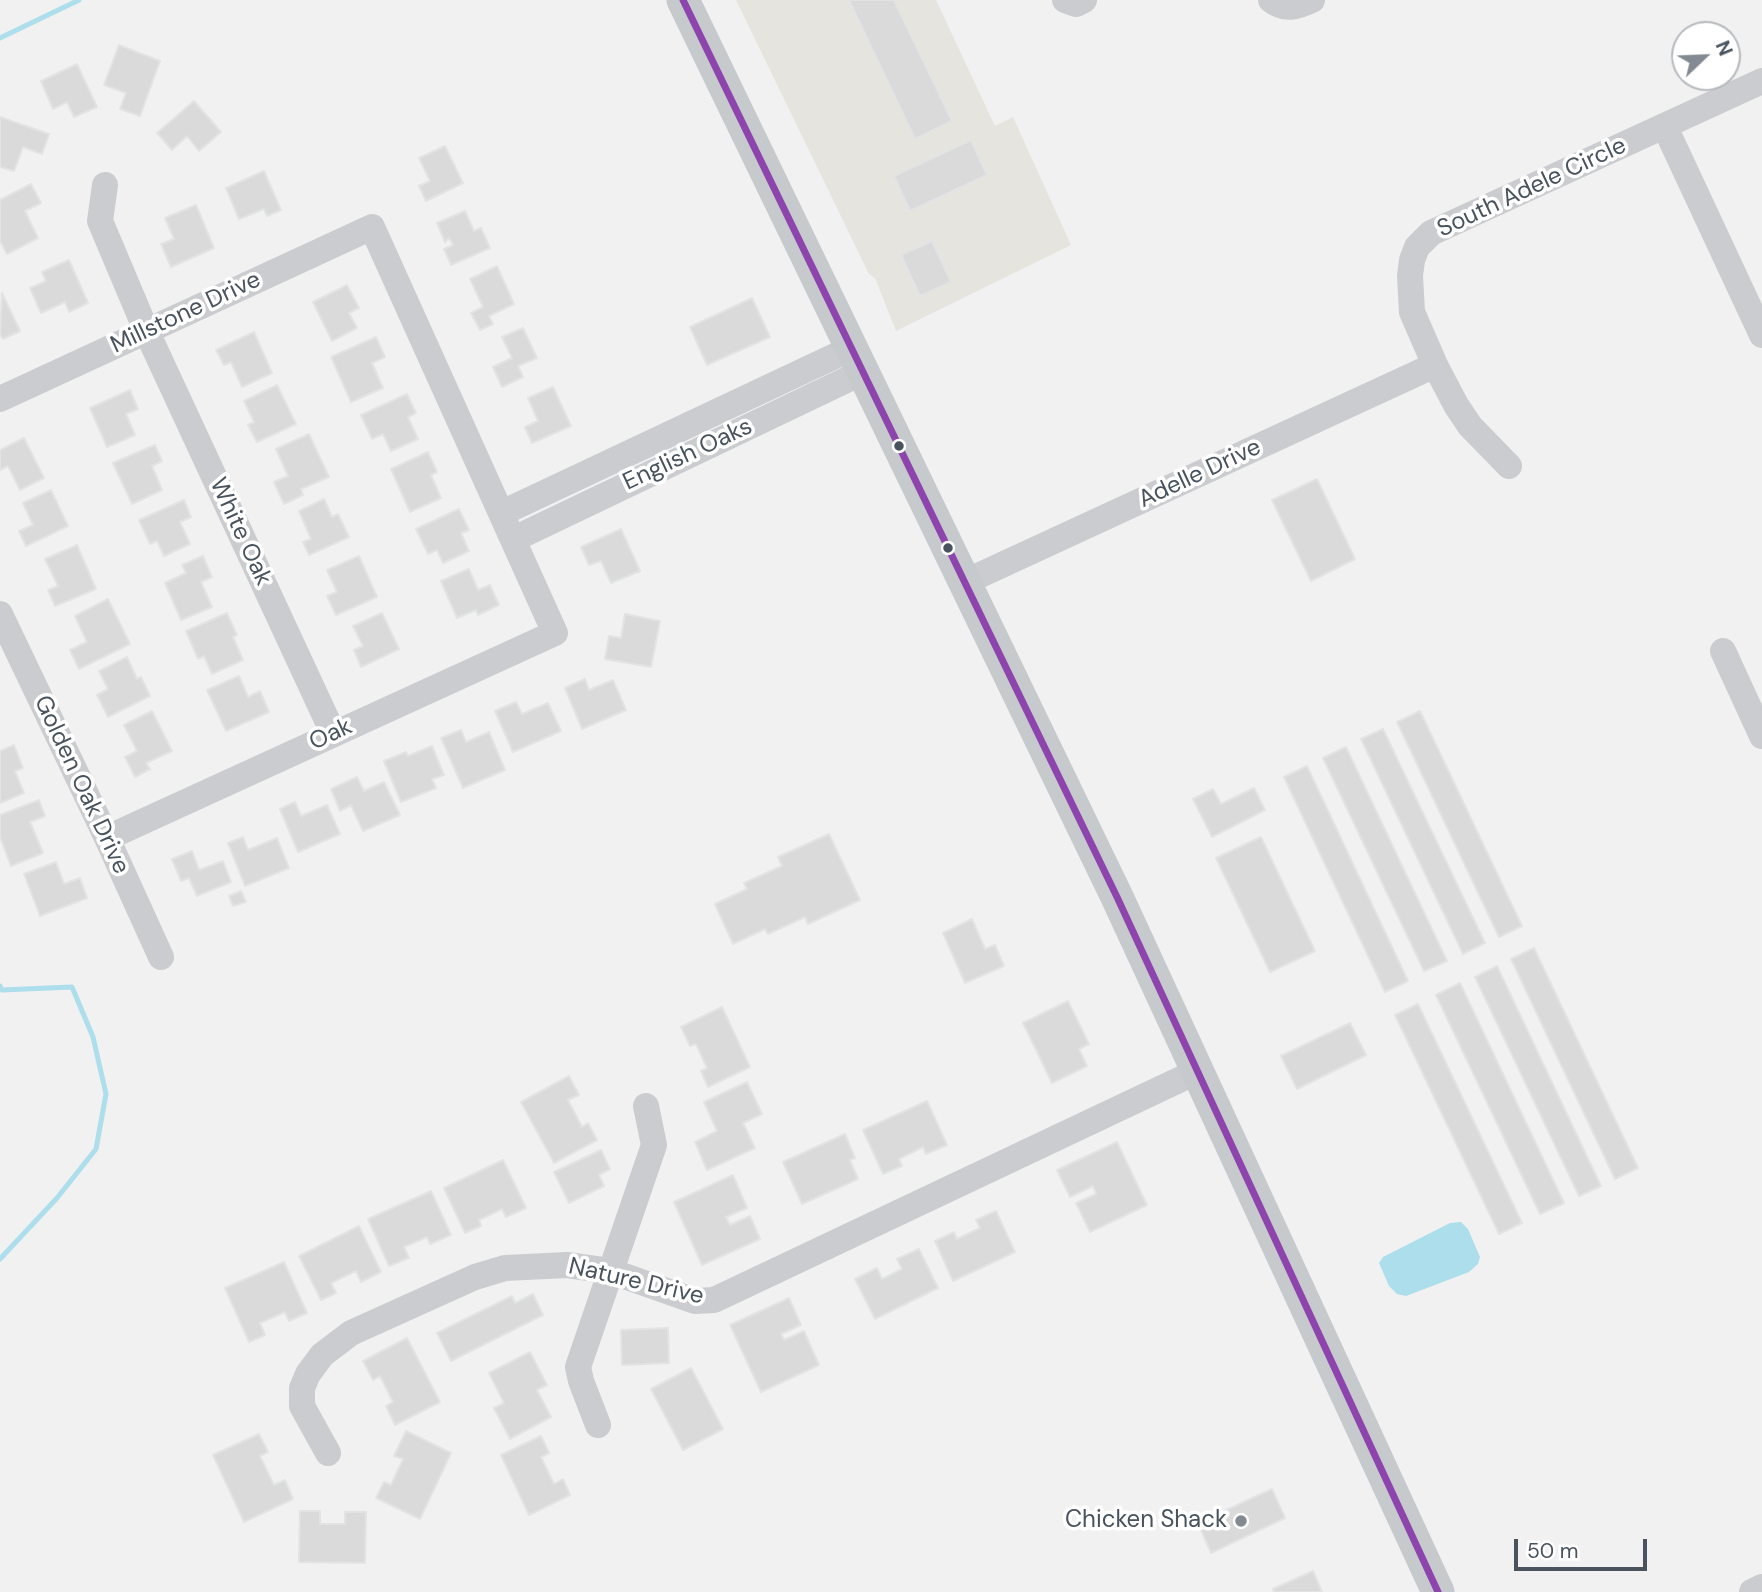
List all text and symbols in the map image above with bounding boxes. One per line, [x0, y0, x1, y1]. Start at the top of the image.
north arrow [1671, 21, 1741, 91]
text: N [1710, 37, 1738, 60]
street label: South Adele Circle [1433, 132, 1631, 244]
street label: Millstone Drive [106, 266, 266, 360]
street label: English Oaks [619, 413, 757, 497]
street label: Adelle Drive [1134, 433, 1266, 515]
unlabelled marker [892, 439, 906, 453]
street label: White Oak [203, 474, 277, 590]
unlabelled marker [941, 541, 955, 555]
street label: Golden Oak Drive [27, 691, 135, 879]
street label: Oak [305, 713, 357, 757]
street label: Nature Drive [566, 1252, 706, 1312]
place label: Chicken Shack [1065, 1507, 1227, 1535]
marker: Chicken Shack [1233, 1513, 1249, 1529]
scale bar [1517, 1526, 1650, 1570]
text: 50 m [1527, 1537, 1578, 1565]

